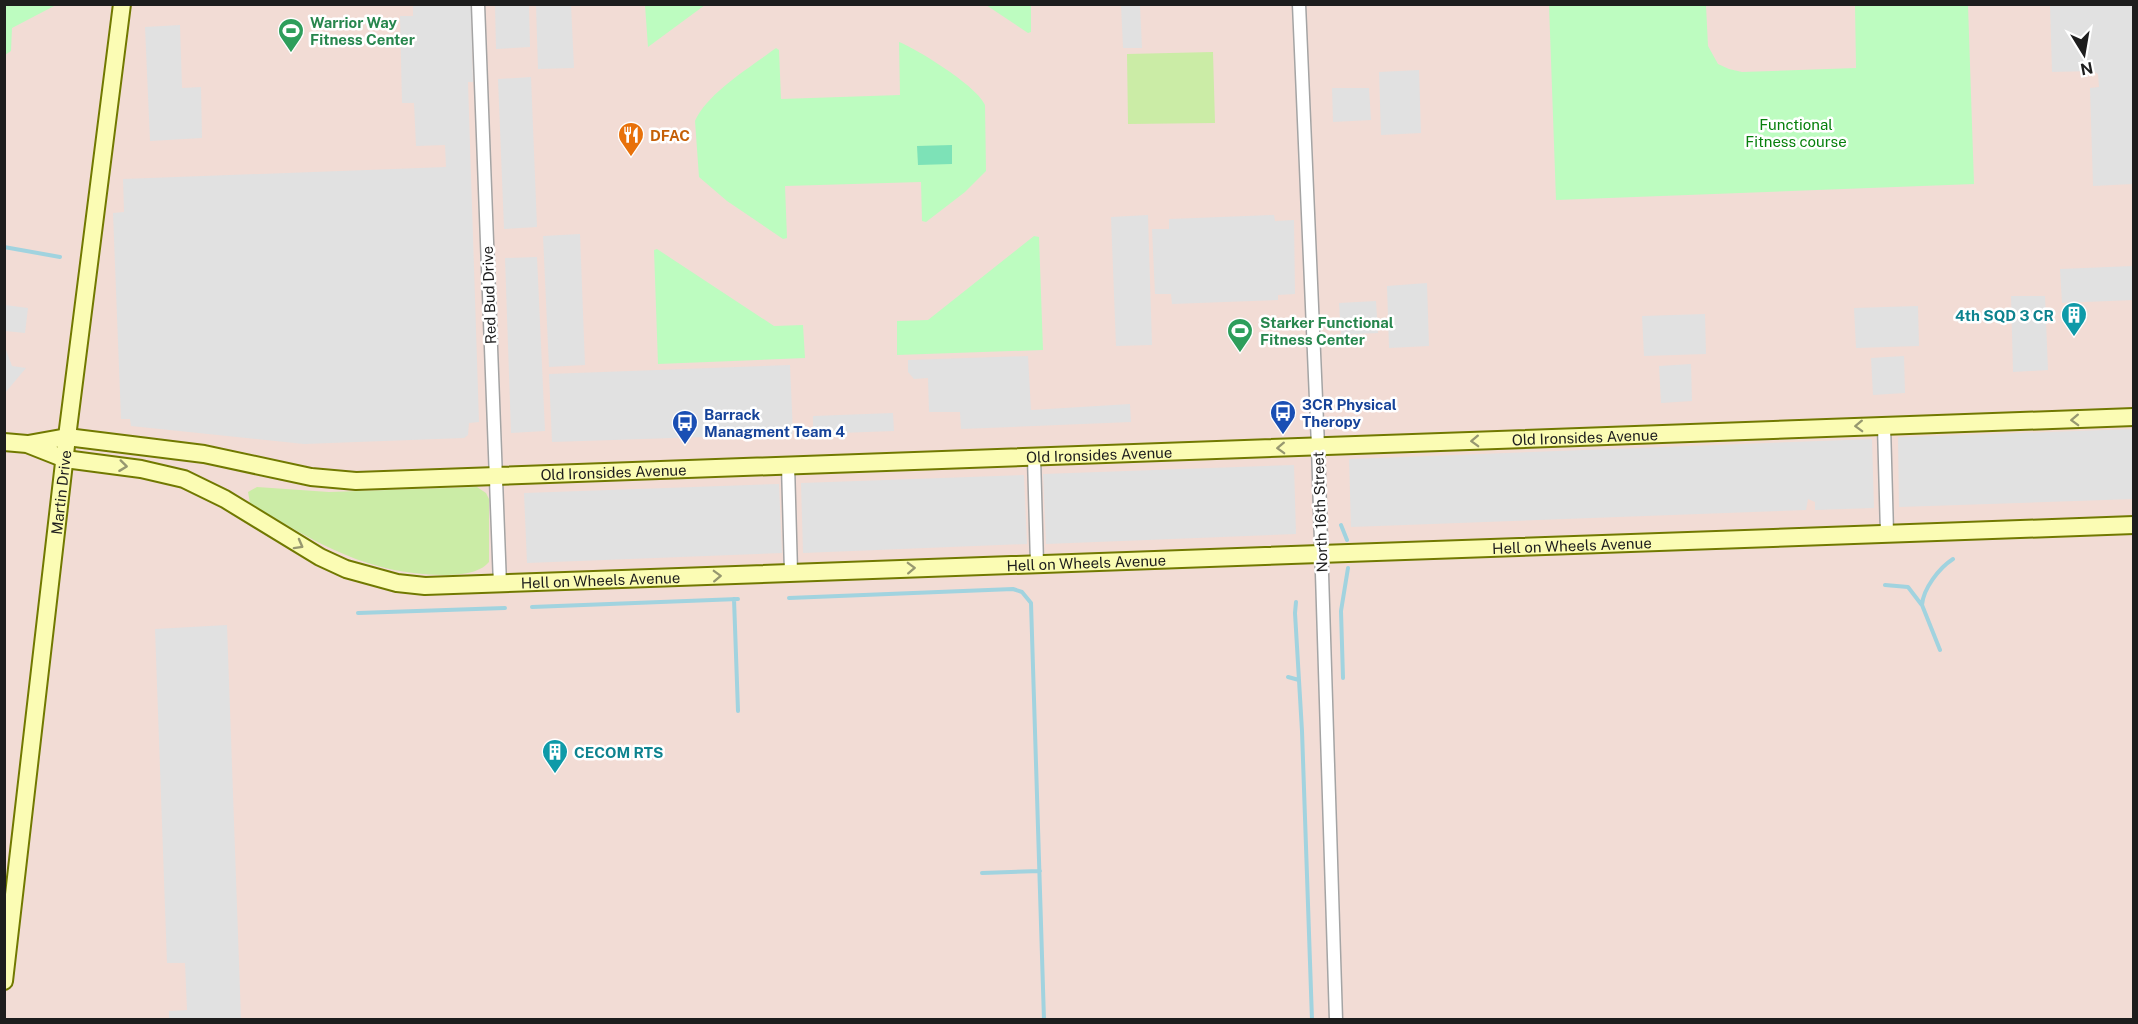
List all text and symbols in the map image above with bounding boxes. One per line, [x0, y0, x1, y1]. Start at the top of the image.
place label: Warrior Way Fitness Center [310, 14, 415, 48]
sports icon: Warrior Way Fitness Center [276, 16, 306, 54]
north arrow [2054, 24, 2114, 84]
text: N [2079, 58, 2095, 79]
park label: Functional Fitness course [1745, 116, 1847, 150]
restaurant icon: DFAC [616, 120, 646, 158]
place label: DFAC [650, 127, 690, 144]
street label: Red Bud Drive [479, 246, 499, 344]
building icon: 4th SQD 3 CR [2059, 300, 2089, 338]
place label: 4th SQD 3 CR [1955, 307, 2054, 324]
place label: Starker Functional Fitness Center [1260, 314, 1394, 348]
sports icon: Starker Functional Fitness Center [1225, 316, 1255, 354]
place label: 3CR Physical Theropy [1302, 396, 1397, 430]
bus stop icon: 3CR Physical Theropy [1268, 398, 1298, 436]
place label: Barrack Managment Team 4 [704, 406, 845, 440]
bus stop icon: Barrack Managment Team 4 [670, 408, 700, 446]
one-way arrow [2071, 413, 2080, 426]
one-way arrow [1855, 420, 1864, 433]
street label: Old Ironsides Avenue [1512, 426, 1658, 448]
one-way arrow [1471, 434, 1480, 447]
one-way arrow [1276, 441, 1285, 454]
street label: Old Ironsides Avenue [1026, 443, 1173, 465]
street label: Martin Drive [47, 449, 74, 536]
street label: North 16th Street [1309, 451, 1331, 573]
one-way arrow [118, 460, 127, 472]
street label: Old Ironsides Avenue [540, 461, 687, 483]
street label: Hell on Wheels Avenue [1492, 534, 1652, 556]
one-way arrow [292, 538, 303, 549]
street label: Hell on Wheels Avenue [1006, 551, 1166, 574]
one-way arrow [907, 562, 916, 575]
street label: Hell on Wheels Avenue [520, 568, 681, 591]
one-way arrow [712, 569, 721, 582]
building icon: CECOM RTS [540, 737, 570, 775]
place label: CECOM RTS [574, 744, 663, 761]

